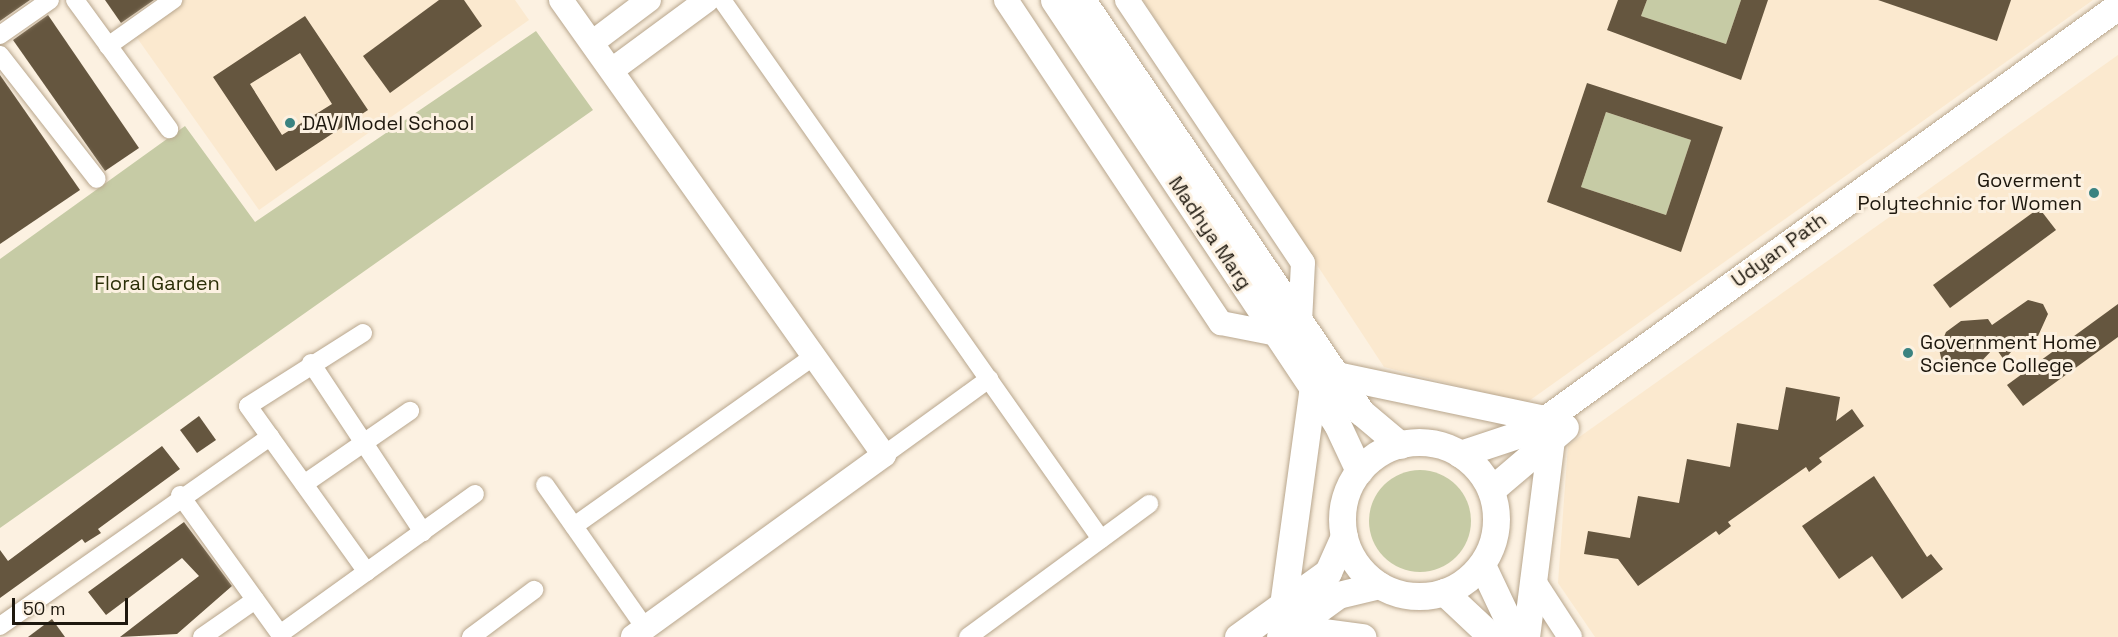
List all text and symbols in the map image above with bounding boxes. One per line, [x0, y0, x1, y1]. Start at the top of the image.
place label: DAV Model School [302, 111, 475, 135]
marker: DAV Model School [283, 116, 297, 130]
place label: Goverment Polytechnic for Women [1857, 169, 2082, 216]
street label: Madhya Marg [1163, 172, 1257, 294]
marker: Goverment Polytechnic for Women [2087, 186, 2101, 200]
street label: Udyan Path [1727, 208, 1831, 292]
park label: Floral Garden [94, 271, 220, 295]
place label: Government Home Science College [1920, 330, 2097, 377]
marker: Government Home Science College [1901, 346, 1915, 360]
scale bar [15, 586, 130, 624]
text: 50 m [23, 597, 65, 620]

